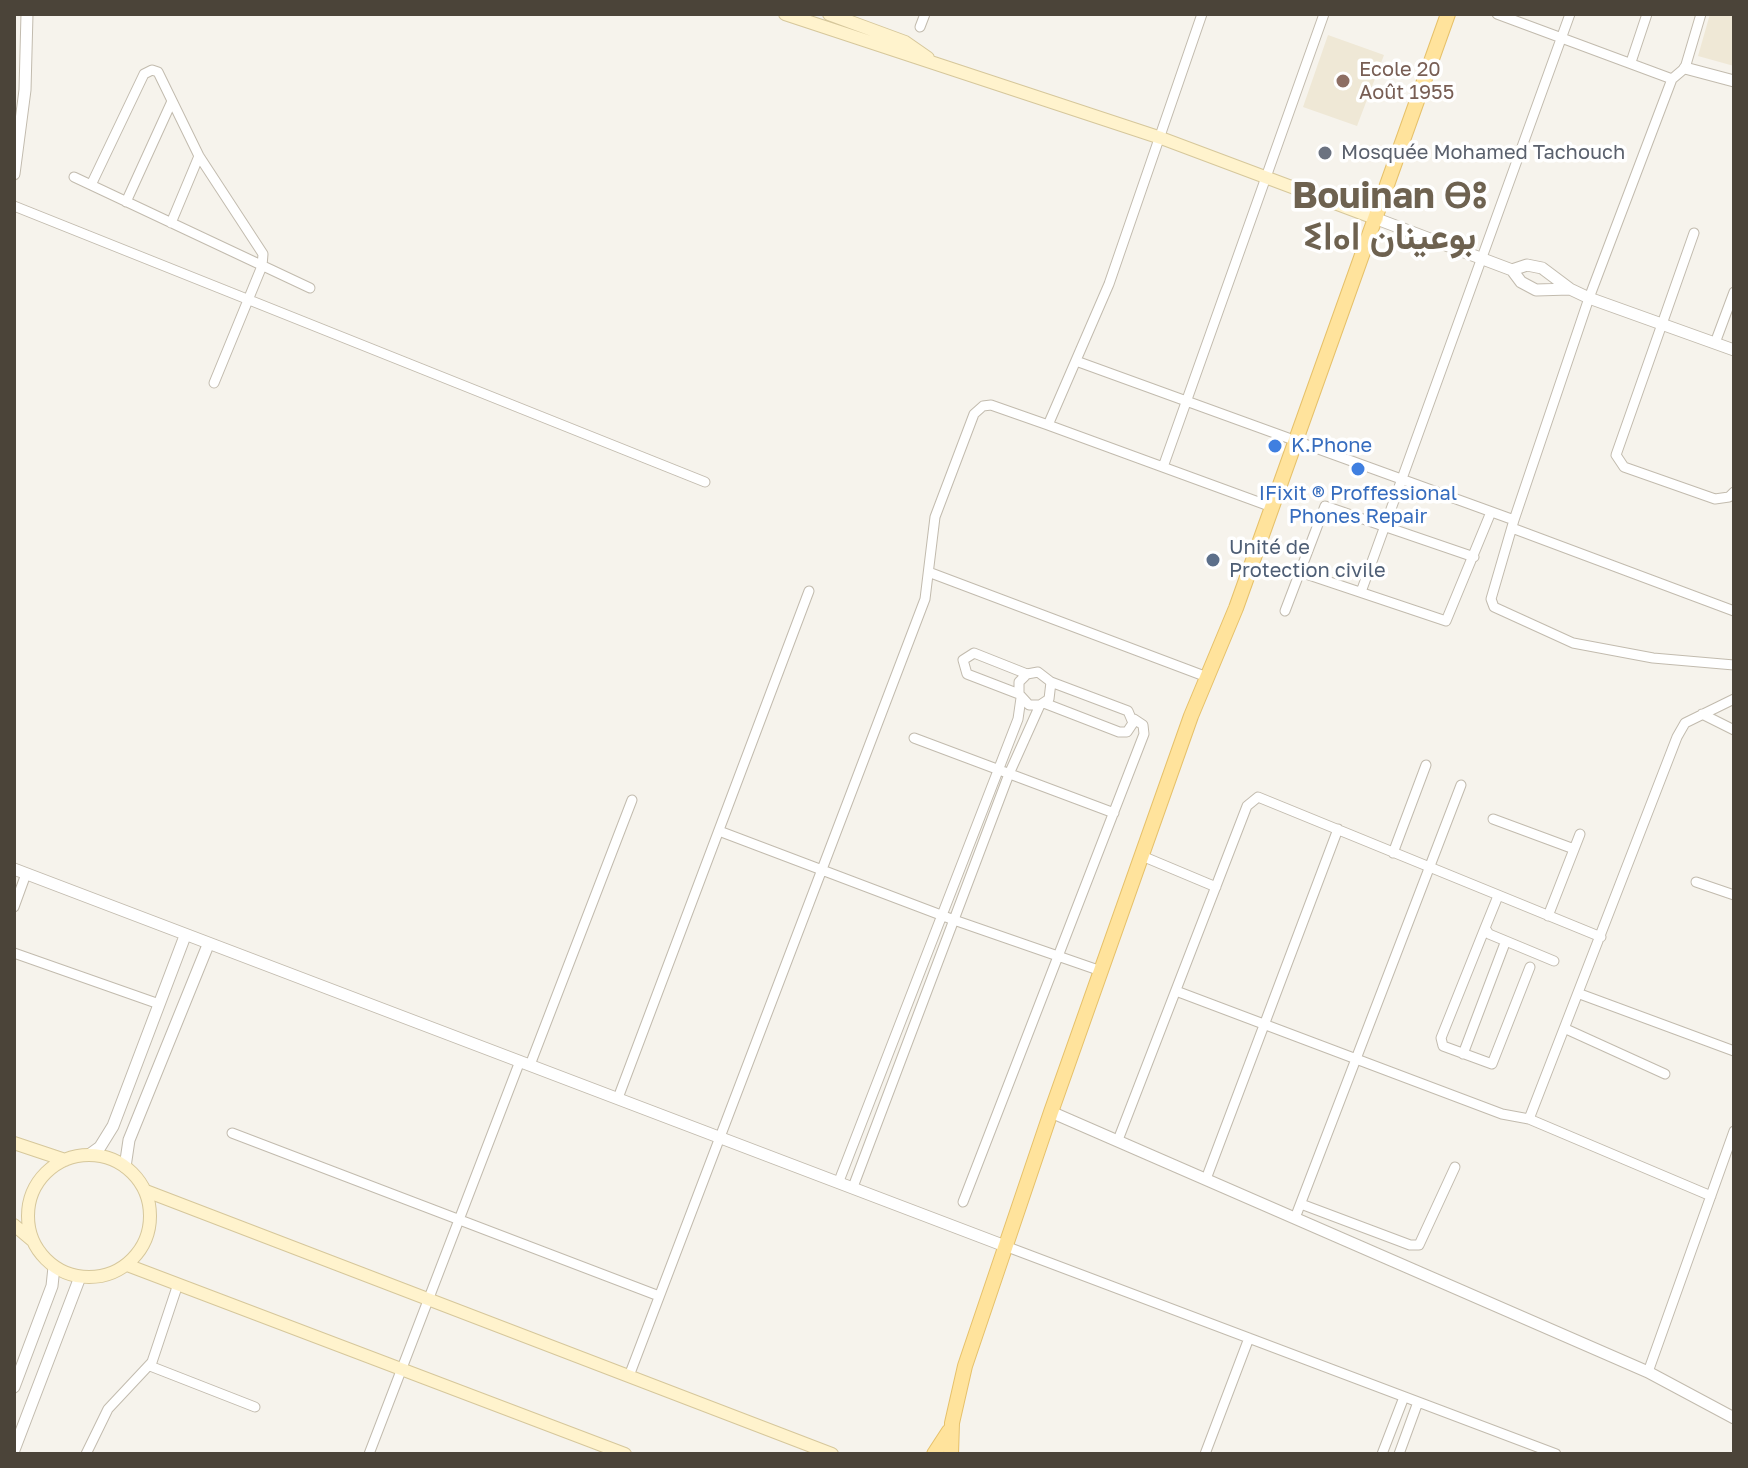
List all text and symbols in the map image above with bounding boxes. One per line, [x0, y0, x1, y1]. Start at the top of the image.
place label: Ecole 20 Août 1955 [1359, 58, 1454, 105]
marker: Ecole 20 Août 1955 [1334, 72, 1352, 90]
place label: Mosquée Mohamed Tachouch [1341, 141, 1625, 165]
marker: Mosquée Mohamed Tachouch [1316, 144, 1334, 162]
district label: Bouinan ⴱⵓ ⵉⵏⴰⵏ بوعينان [1292, 175, 1488, 260]
place label: K.Phone [1291, 434, 1372, 458]
marker: K.Phone [1266, 437, 1284, 455]
marker: IFixit ® Proffessional Phones Repair [1349, 460, 1367, 478]
place label: IFixit ® Proffessional Phones Repair [1259, 482, 1457, 529]
place label: Unité de Protection civile [1229, 536, 1385, 583]
marker: Unité de Protection civile [1204, 551, 1222, 569]

